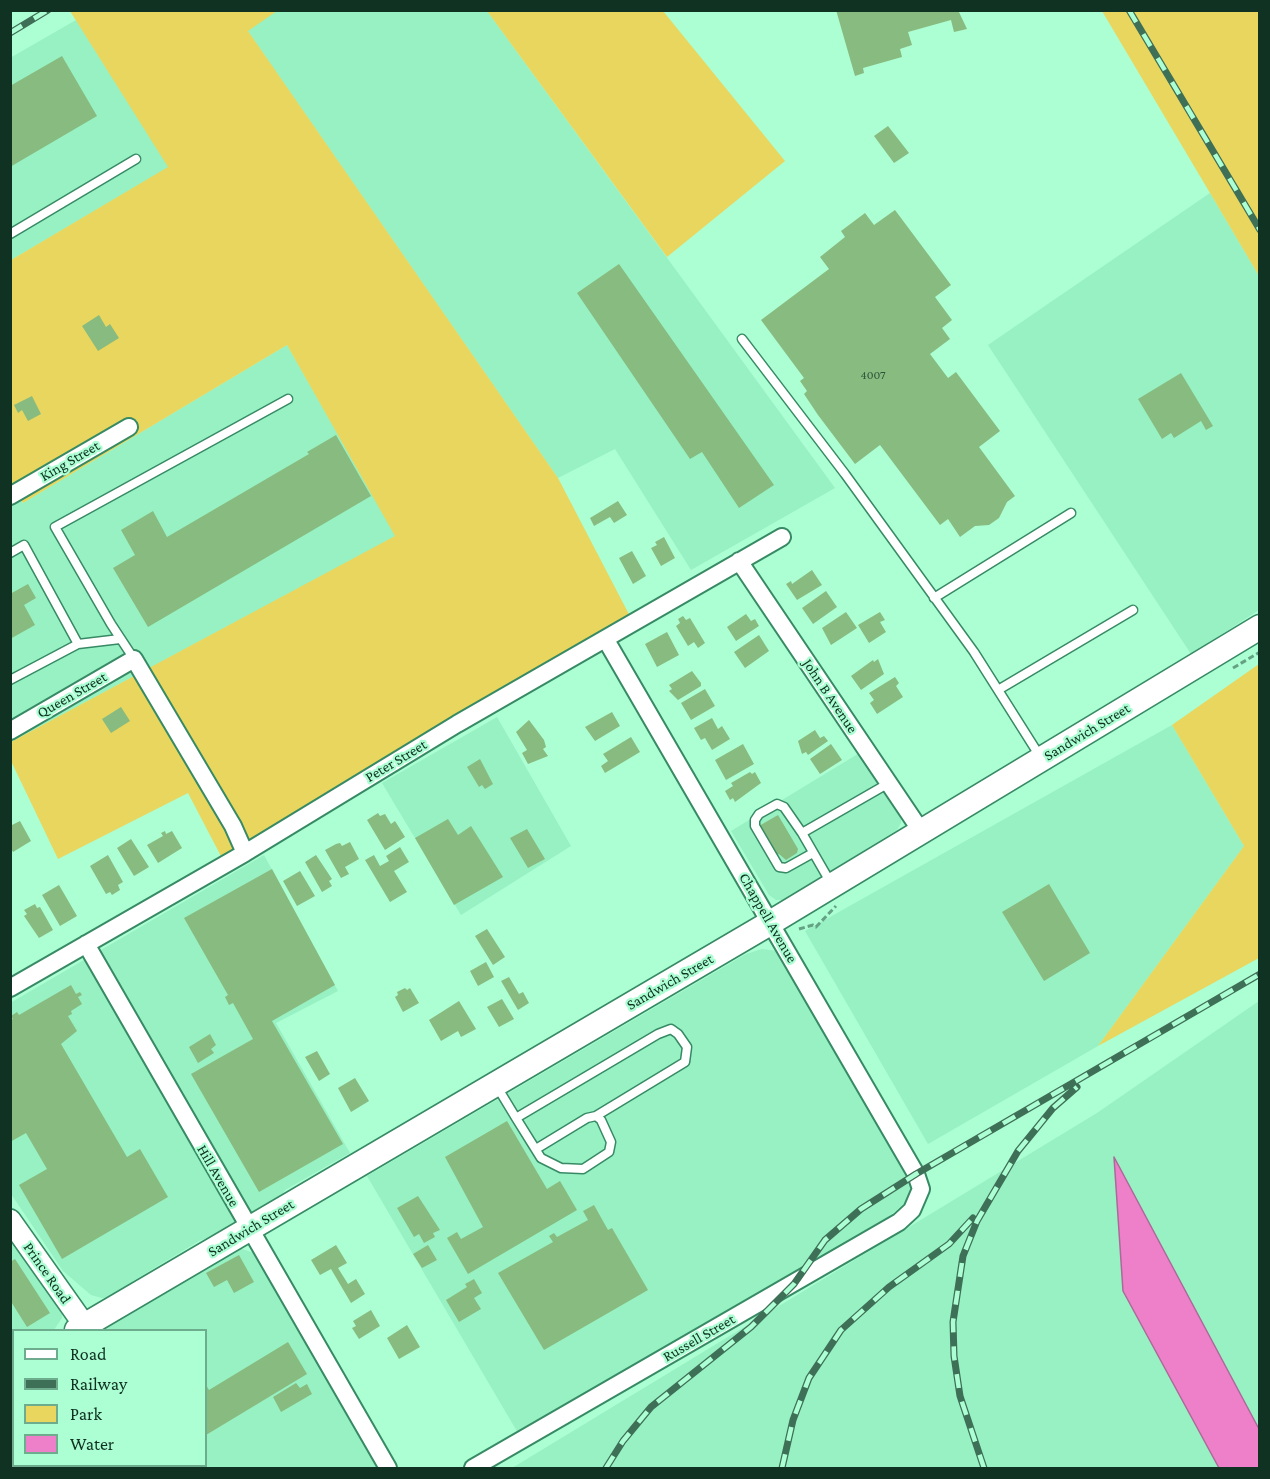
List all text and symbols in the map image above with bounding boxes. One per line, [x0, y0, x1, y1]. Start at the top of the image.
house number: 4007 [861, 368, 885, 382]
street label: King Street [37, 437, 103, 485]
street label: John B Avenue [798, 655, 862, 737]
street label: Queen Street [34, 668, 110, 722]
street label: Sandwich Street [1041, 699, 1133, 765]
street label: Peter Street [362, 736, 430, 786]
street label: Chappell Avenue [735, 870, 801, 966]
street label: Sandwich Street [623, 950, 717, 1014]
street label: Hill Avenue [193, 1142, 243, 1210]
street label: Sandwich Street [205, 1195, 297, 1261]
street label: Prince Road [19, 1239, 75, 1307]
street label: Russell Street [660, 1310, 738, 1366]
legend [12, 1329, 207, 1467]
text: Road [70, 1344, 107, 1364]
text: Railway [70, 1374, 127, 1394]
text: Park [70, 1404, 102, 1424]
text: Water [70, 1434, 114, 1454]

